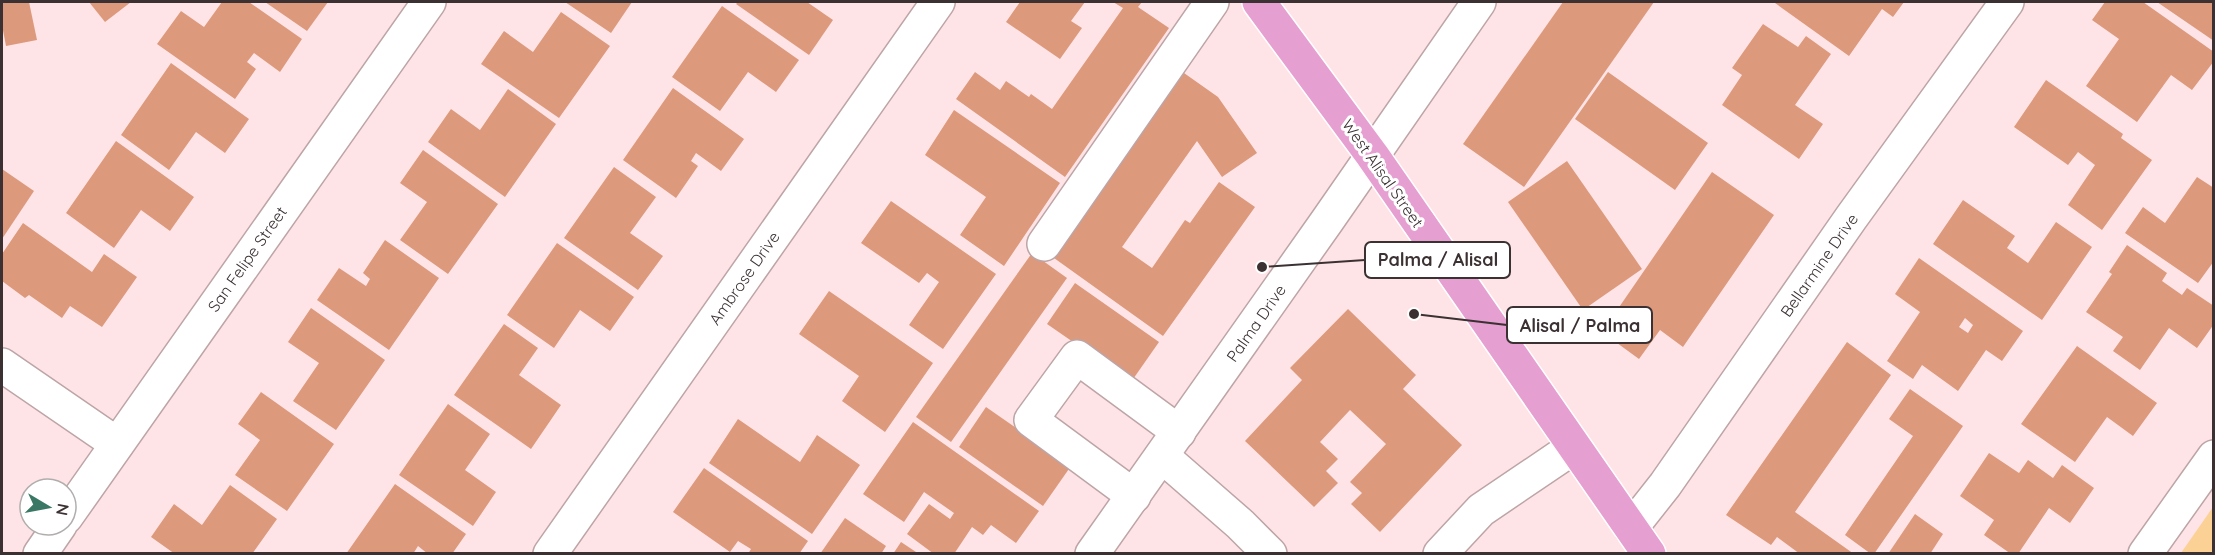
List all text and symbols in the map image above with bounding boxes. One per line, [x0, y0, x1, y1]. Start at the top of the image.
street label: West Alisal Street [1338, 115, 1428, 231]
street label: San Felipe Street [203, 202, 291, 316]
street label: Bellarmine Drive [1776, 209, 1862, 321]
street label: Ambrose Drive [704, 227, 784, 329]
callout: Palma / Alisal [1365, 242, 1510, 278]
text: Palma / Alisal [1378, 248, 1498, 271]
street label: Palma Drive [1222, 280, 1290, 366]
callout: Alisal / Palma [1507, 307, 1652, 343]
text: Alisal / Palma [1520, 314, 1640, 337]
north arrow [18, 477, 78, 537]
text: N [52, 502, 74, 517]

